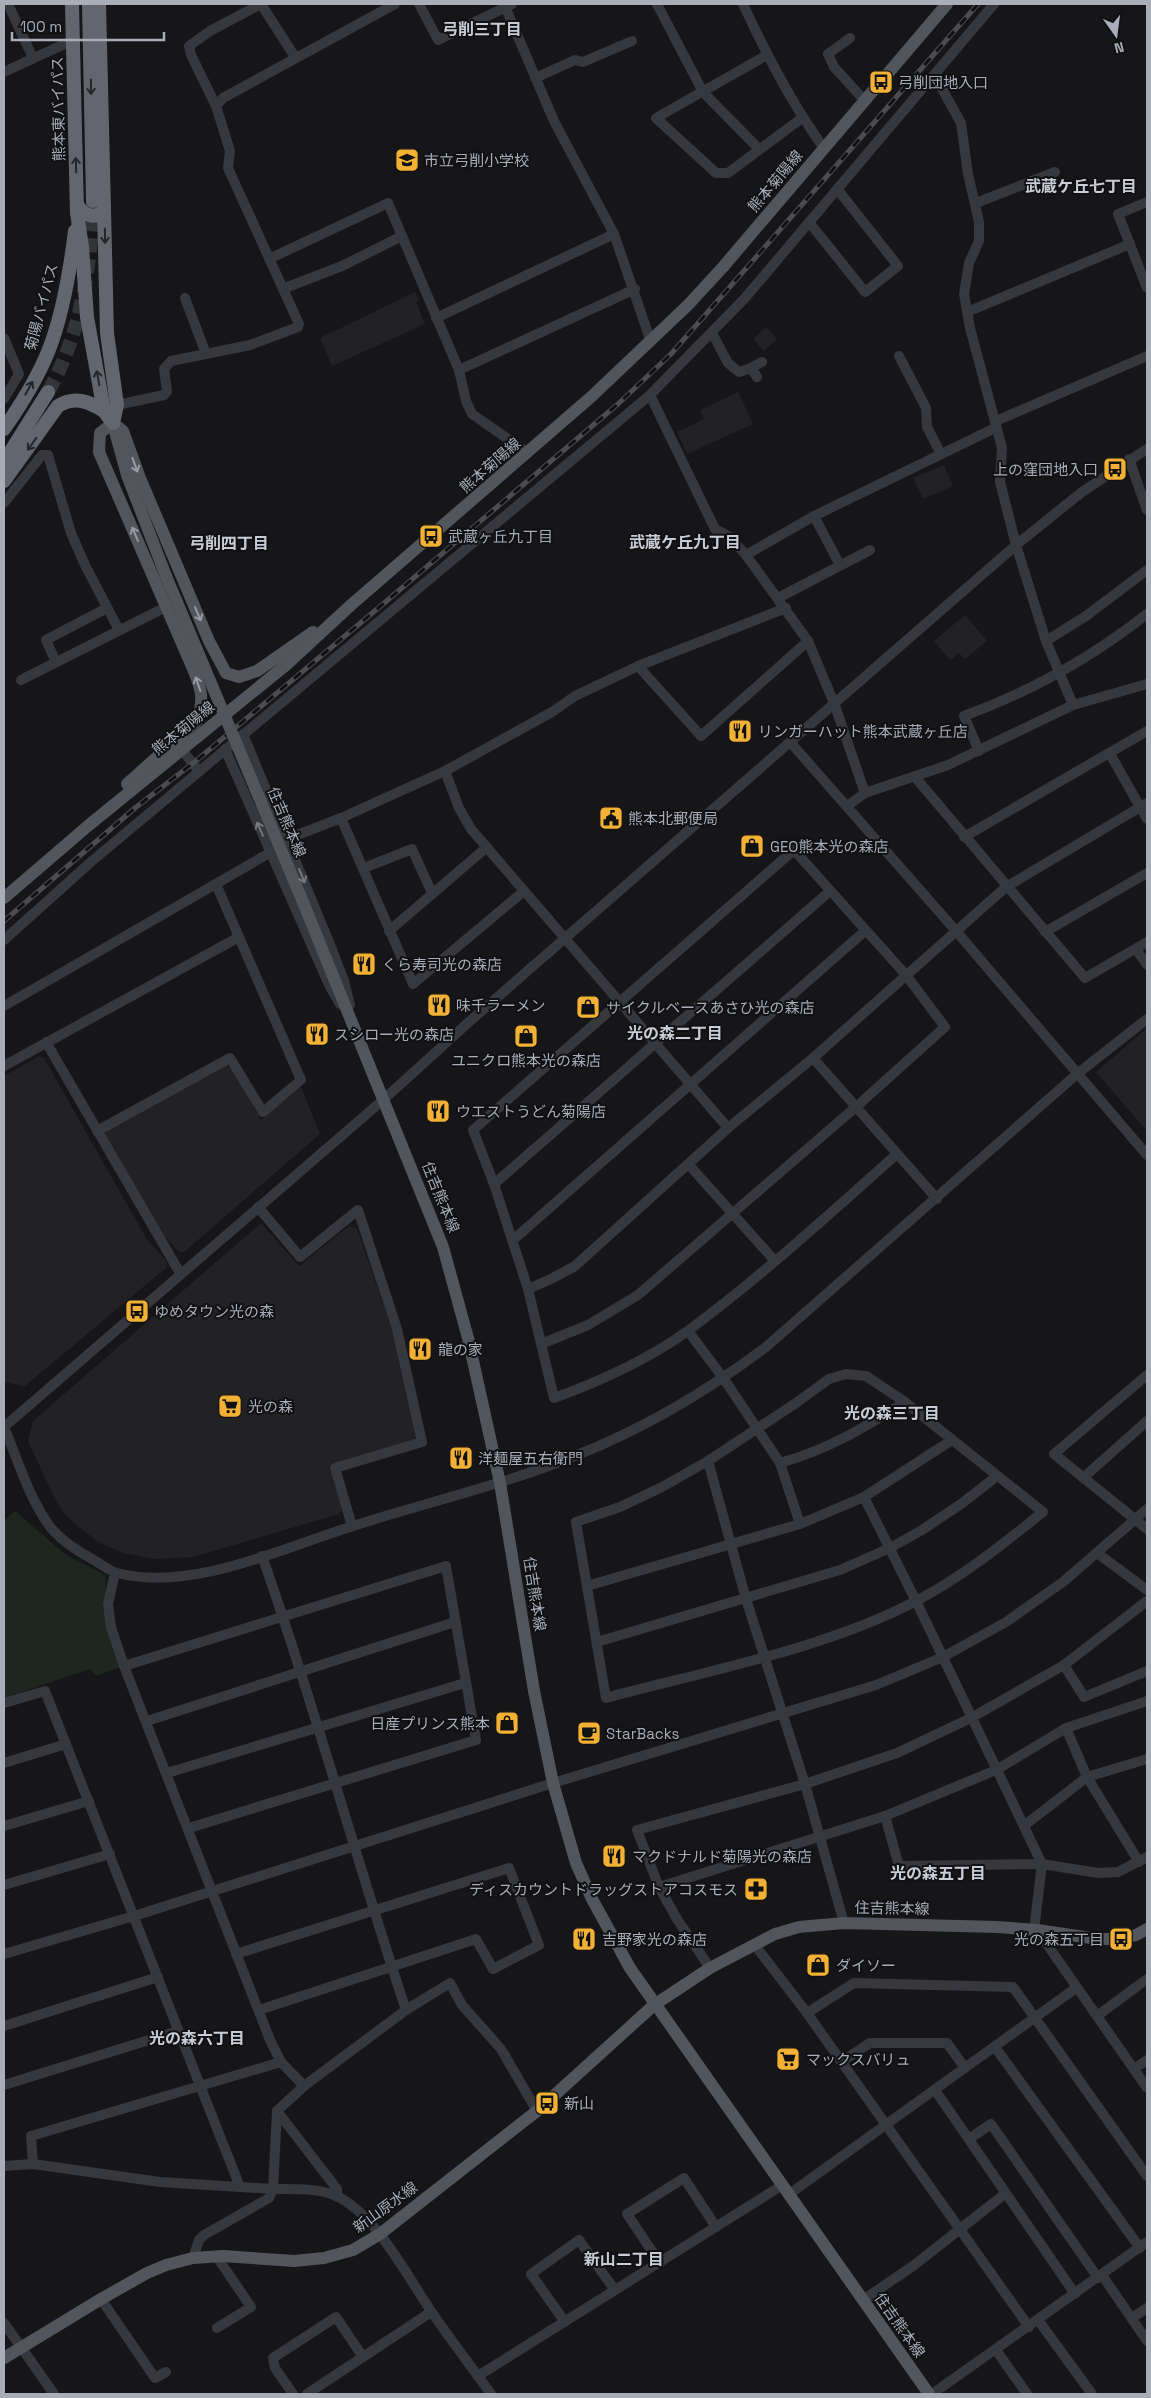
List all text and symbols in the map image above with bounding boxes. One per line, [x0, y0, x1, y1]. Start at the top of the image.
scale bar [12, 10, 165, 42]
north arrow [1091, 10, 1141, 60]
text: 100 m [20, 17, 62, 36]
district label: 弓削三丁目 [442, 19, 522, 40]
text: N [1112, 38, 1126, 57]
street label: 熊本東バイパス [48, 56, 68, 162]
bus stop icon: 弓削団地入口 [868, 69, 894, 95]
place label: 弓削団地入口 [898, 73, 988, 92]
one-way arrow [86, 79, 95, 95]
street label: 熊本菊陽線 [744, 146, 806, 216]
school or university icon: 市立弓削小学校 [394, 147, 420, 173]
place label: 市立弓削小学校 [424, 151, 529, 170]
one-way arrow [71, 157, 81, 173]
district label: 武蔵ケ丘七丁目 [1025, 176, 1137, 197]
one-way arrow [100, 228, 110, 244]
street label: 菊陽バイパス [20, 261, 62, 353]
one-way arrow [93, 370, 103, 386]
one-way arrow [25, 381, 35, 396]
street label: 熊本菊陽線 [455, 433, 525, 497]
one-way arrow [27, 437, 37, 451]
one-way arrow [131, 456, 140, 472]
bus stop icon: 上の窪団地入口 [1102, 456, 1128, 482]
place label: 上の窪団地入口 [993, 460, 1098, 479]
bus stop icon: 武蔵ヶ丘九丁目 [418, 523, 444, 549]
one-way arrow [129, 527, 139, 542]
place label: 武蔵ヶ丘九丁目 [448, 527, 553, 546]
district label: 武蔵ケ丘九丁目 [629, 532, 741, 553]
district label: 弓削四丁目 [189, 533, 269, 554]
one-way arrow [194, 606, 204, 621]
one-way arrow [193, 676, 202, 692]
street label: 熊本菊陽線 [148, 697, 218, 759]
restaurant icon: リンガーハット熊本武蔵ヶ丘店 [727, 718, 753, 744]
place label: リンガーハット熊本武蔵ヶ丘店 [758, 722, 968, 741]
street label: 住吉熊本線 [264, 784, 310, 860]
public building icon: 熊本北郵便局 [598, 805, 624, 831]
place label: 熊本北郵便局 [628, 809, 718, 828]
one-way arrow [255, 822, 265, 837]
shop icon: GEO熊本光の森店 [739, 833, 765, 859]
place label: GEO熊本光の森店 [770, 837, 888, 856]
one-way arrow [298, 868, 308, 883]
restaurant icon: くら寿司光の森店 [351, 951, 377, 977]
place label: くら寿司光の森店 [382, 955, 502, 974]
restaurant icon: 味千ラーメン [426, 992, 452, 1018]
shop icon: サイクルベースあさひ光の森店 [575, 994, 601, 1020]
place label: 味千ラーメン [456, 996, 545, 1015]
place label: サイクルベースあさひ光の森店 [606, 998, 815, 1017]
restaurant icon: スシロー光の森店 [304, 1021, 330, 1047]
shop icon: ユニクロ熊本光の森店 [513, 1023, 539, 1049]
district label: 光の森二丁目 [627, 1023, 723, 1044]
place label: スシロー光の森店 [334, 1025, 454, 1044]
place label: ユニクロ熊本光の森店 [451, 1051, 601, 1070]
restaurant icon: ウエストうどん菊陽店 [425, 1098, 451, 1124]
place label: ウエストうどん菊陽店 [456, 1102, 606, 1121]
street label: 住吉熊本線 [418, 1159, 464, 1235]
bus stop icon: ゆめタウン光の森 [124, 1298, 150, 1324]
place label: ゆめタウン光の森 [154, 1302, 274, 1321]
restaurant icon: 龍の家 [407, 1336, 433, 1362]
place label: 龍の家 [438, 1340, 483, 1359]
supermarket icon: 光の森 [217, 1393, 243, 1419]
place label: 光の森 [248, 1397, 293, 1416]
district label: 光の森三丁目 [844, 1403, 940, 1424]
restaurant icon: 洋麺屋五右衛門 [448, 1445, 474, 1471]
place label: 洋麺屋五右衛門 [478, 1449, 583, 1468]
street label: 住吉熊本線 [520, 1555, 550, 1633]
shop icon: 日産プリンス熊本 [494, 1710, 520, 1736]
place label: 日産プリンス熊本 [370, 1714, 490, 1733]
cafe icon: StarBacks [576, 1720, 602, 1746]
place label: StarBacks [606, 1724, 680, 1743]
restaurant icon: マクドナルド菊陽光の森店 [601, 1843, 627, 1869]
place label: マクドナルド菊陽光の森店 [632, 1847, 812, 1866]
district label: 光の森五丁目 [890, 1863, 986, 1884]
pharmacy icon: ディスカウントドラッグストアコスモス [743, 1876, 769, 1902]
place label: ディスカウントドラッグストアコスモス [469, 1880, 738, 1899]
street label: 住吉熊本線 [854, 1898, 930, 1918]
restaurant icon: 吉野家光の森店 [571, 1926, 597, 1952]
bus stop icon: 光の森五丁目 [1108, 1926, 1134, 1952]
place label: 吉野家光の森店 [602, 1930, 707, 1949]
place label: 光の森五丁目 [1014, 1930, 1104, 1949]
shop icon: ダイソー [805, 1952, 831, 1978]
place label: ダイソー [836, 1956, 896, 1975]
district label: 光の森六丁目 [149, 2028, 245, 2049]
supermarket icon: マックスバリュ [775, 2046, 801, 2072]
place label: マックスバリュ [806, 2050, 911, 2069]
bus stop icon: 新山 [534, 2090, 560, 2116]
place label: 新山 [564, 2094, 594, 2113]
street label: 新山原水線 [349, 2177, 421, 2237]
district label: 新山二丁目 [584, 2249, 664, 2270]
street label: 住吉熊本線 [871, 2289, 929, 2361]

